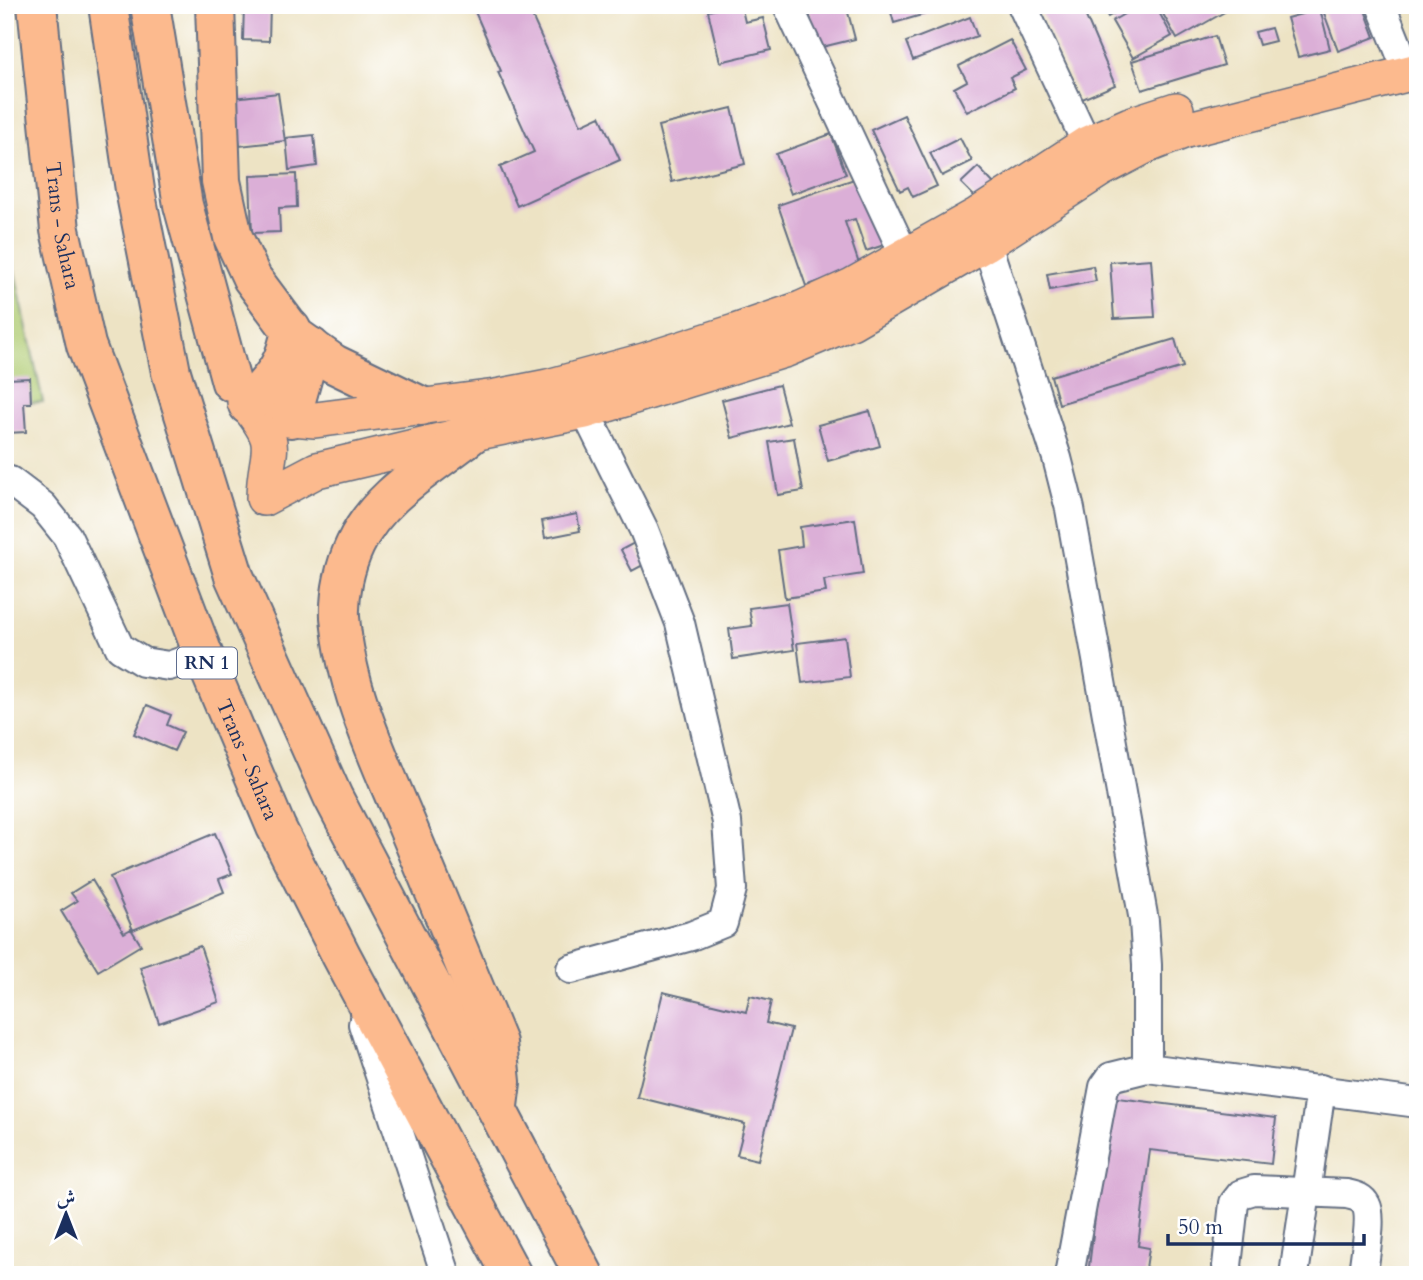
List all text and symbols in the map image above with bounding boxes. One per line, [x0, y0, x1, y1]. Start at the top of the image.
street label: Trans - Sahara [39, 160, 87, 292]
road number: RN 1 [177, 648, 237, 678]
street label: Trans - Sahara [209, 695, 286, 824]
north arrow [32, 1178, 102, 1248]
text: ش [57, 1185, 75, 1211]
scale bar [1168, 1203, 1364, 1247]
text: 50 m [1178, 1213, 1223, 1242]

